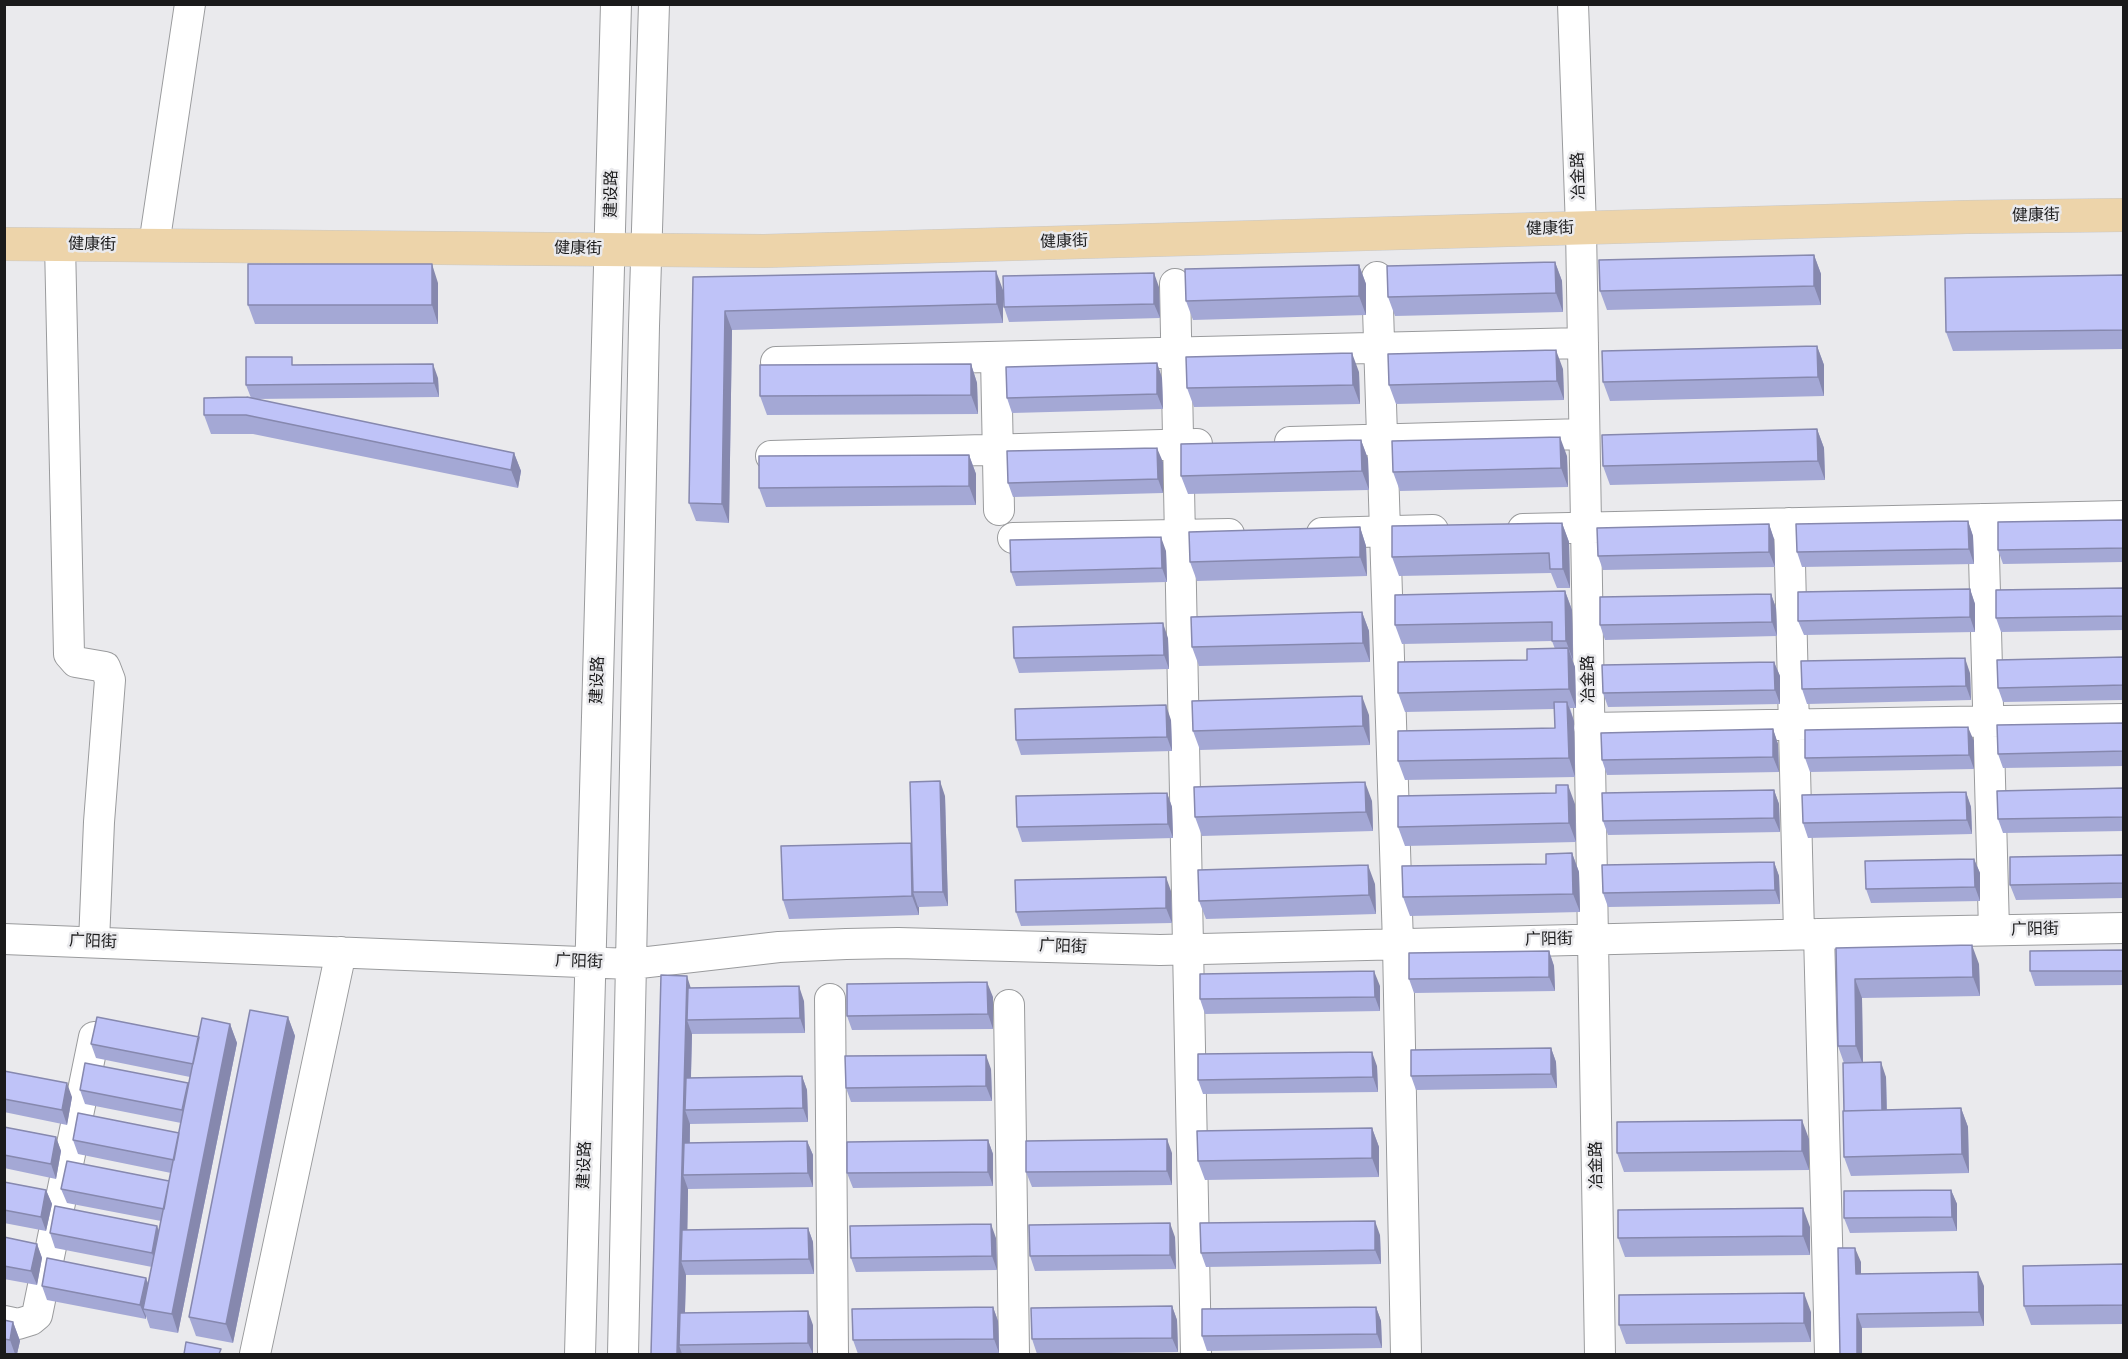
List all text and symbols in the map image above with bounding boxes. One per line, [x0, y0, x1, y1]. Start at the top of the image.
street label: 冶金路 [1569, 152, 1589, 200]
street label: 建设路 [602, 170, 622, 218]
street label: 健康街 [2012, 206, 2060, 226]
street label: 健康街 [1526, 219, 1574, 239]
street label: 健康街 [1040, 232, 1088, 252]
street label: 健康街 [68, 235, 116, 255]
street label: 健康街 [554, 239, 602, 259]
street label: 冶金路 [1579, 655, 1599, 703]
street label: 建设路 [588, 656, 608, 704]
street label: 广阳街 [2011, 920, 2059, 940]
street label: 广阳街 [1525, 930, 1573, 950]
street label: 广阳街 [69, 932, 117, 952]
street label: 广阳街 [1039, 937, 1087, 957]
street label: 广阳街 [555, 952, 603, 972]
street label: 建设路 [575, 1141, 595, 1189]
street label: 冶金路 [1587, 1141, 1607, 1189]

